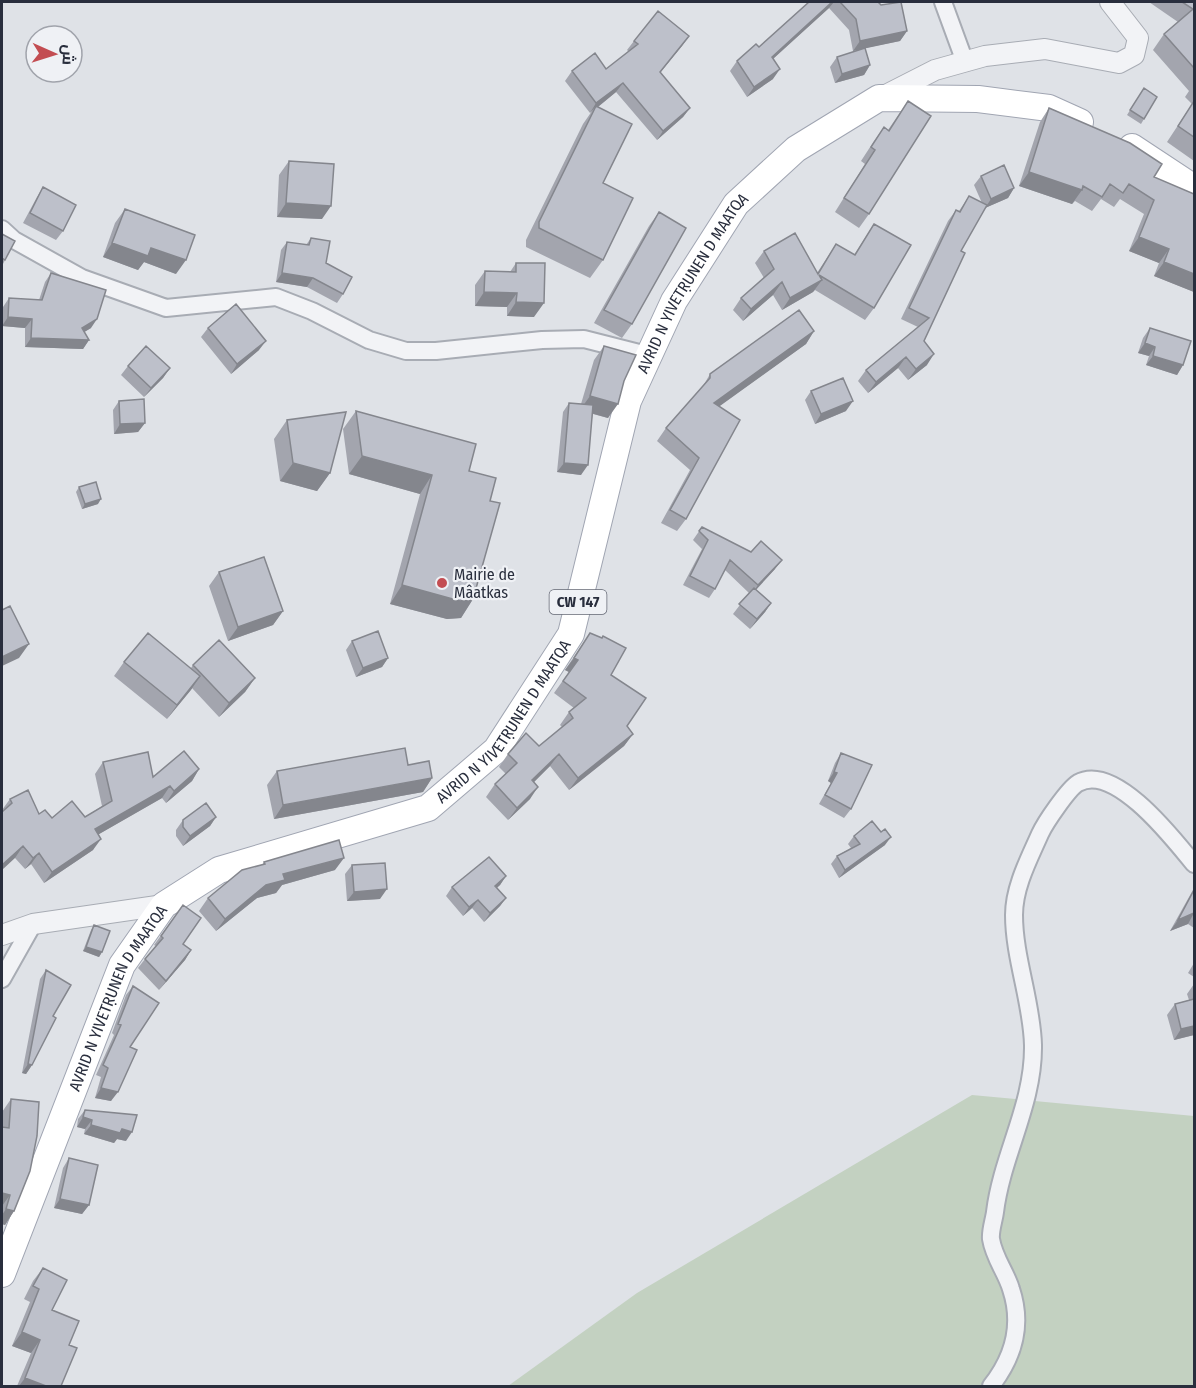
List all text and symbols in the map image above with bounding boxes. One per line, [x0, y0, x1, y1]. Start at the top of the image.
north arrow [24, 24, 84, 84]
text: ش [58, 44, 79, 66]
street label: AVRID N YIVETṚUNEN D MAATQA [633, 188, 752, 376]
place label: Mairie de Mâatkas [454, 565, 515, 602]
marker: Mairie de Mâatkas [435, 576, 449, 590]
road number: CW 147 [550, 590, 606, 614]
street label: AVRID N YIVETṚUNEN D MAATQA [432, 636, 575, 807]
street label: AVRID N YIVETṚUNEN D MAATQA [65, 901, 171, 1094]

